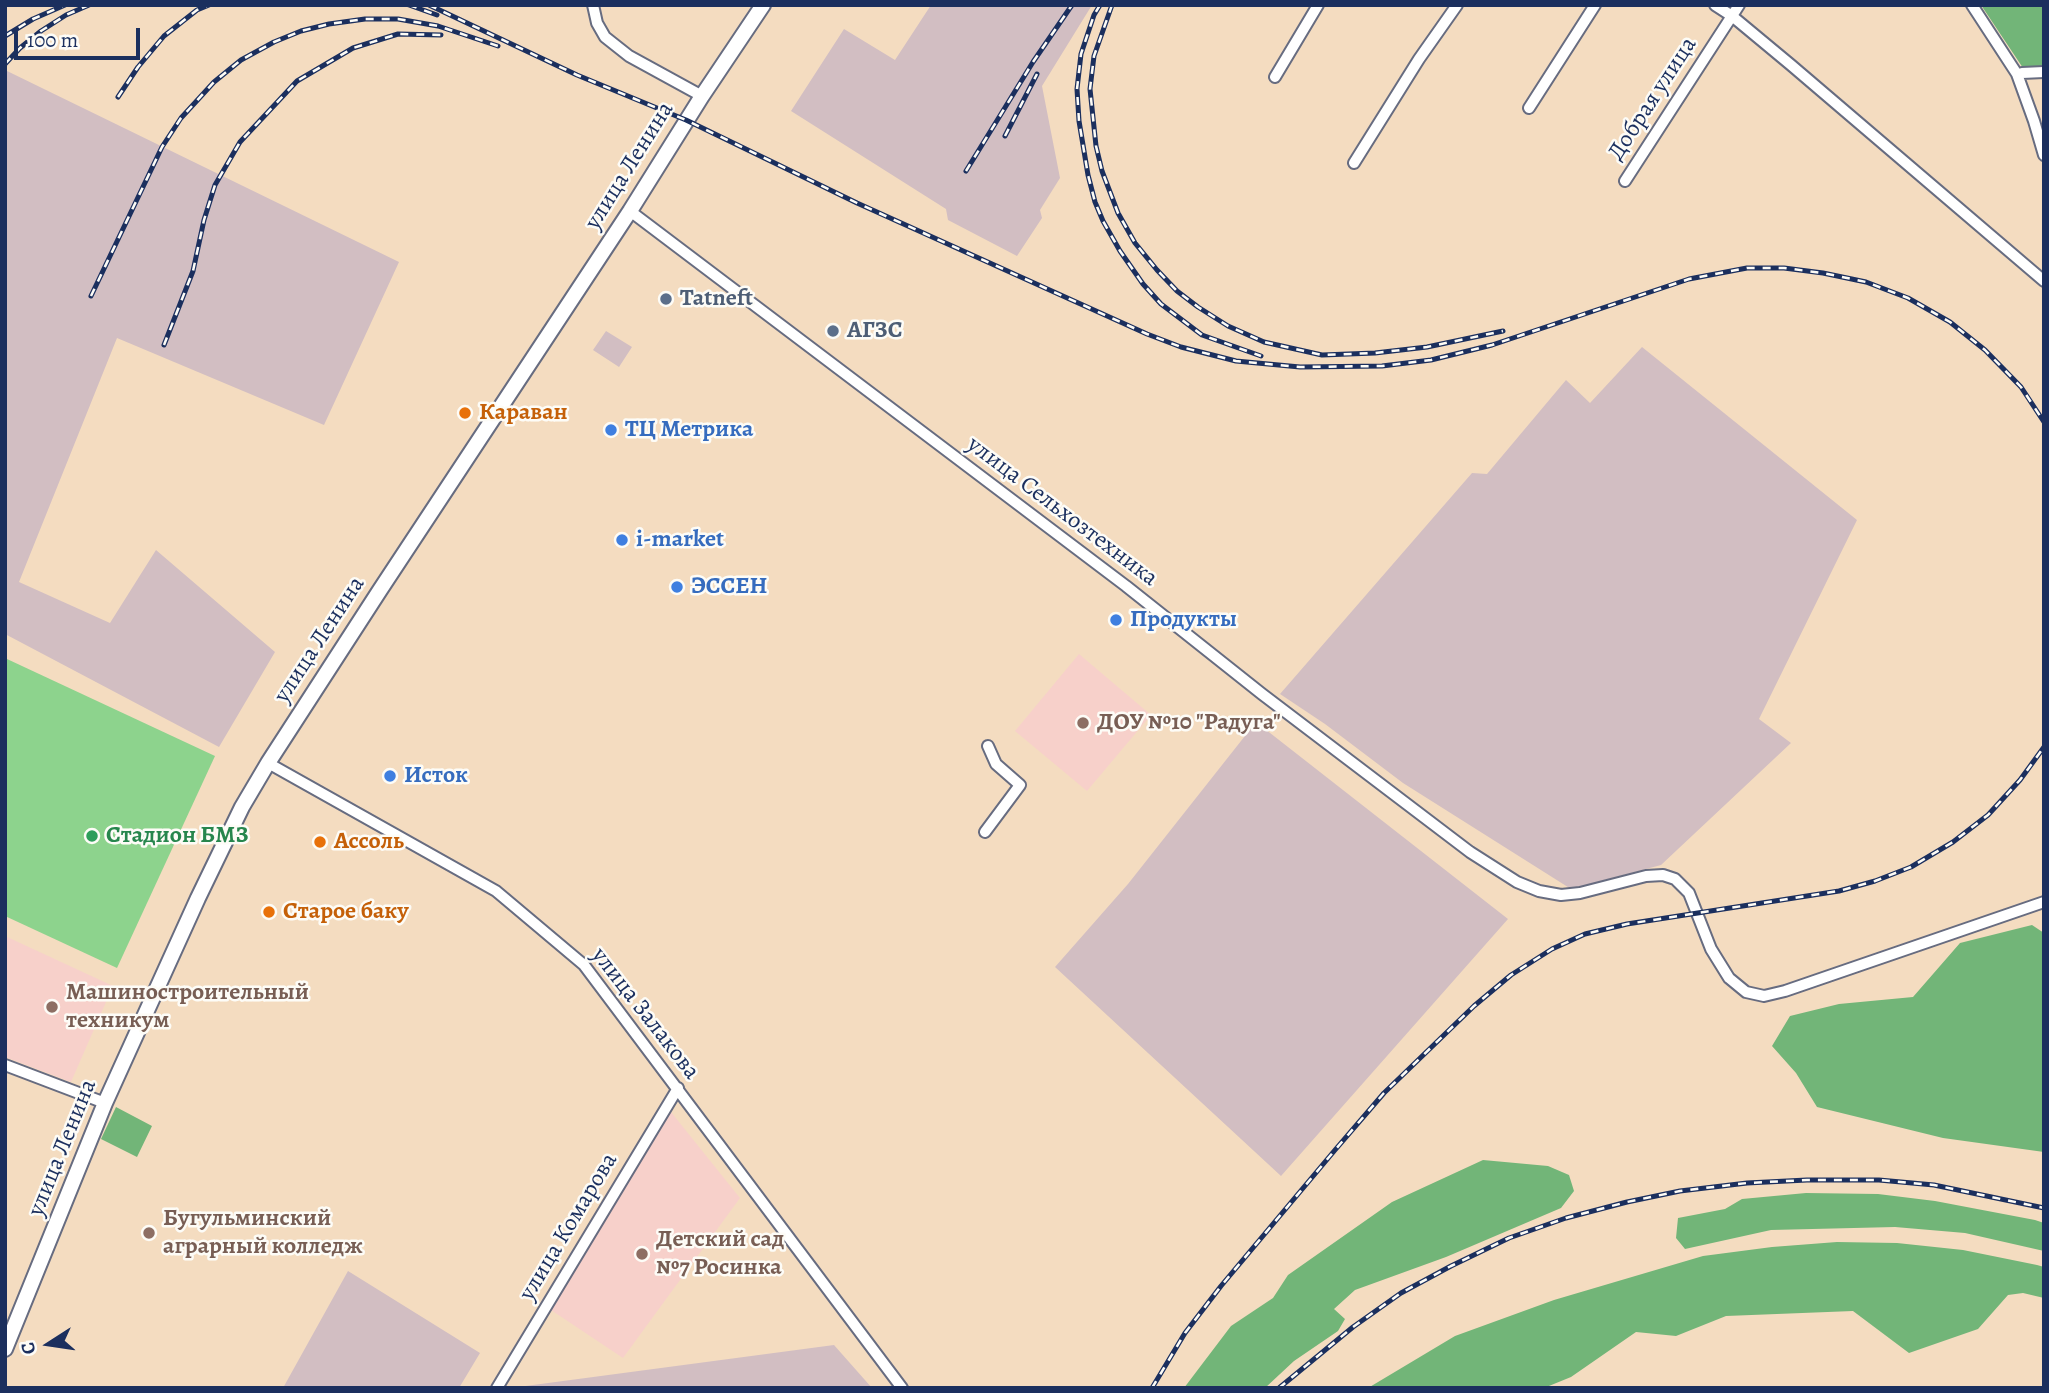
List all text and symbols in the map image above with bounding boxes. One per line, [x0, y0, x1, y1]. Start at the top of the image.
scale bar [18, 14, 144, 58]
text: 100 m [27, 26, 78, 54]
street label: Добрая улица [1602, 32, 1704, 166]
street label: улица Ленина [579, 97, 681, 235]
place label: Tatneft [680, 285, 753, 313]
marker: Tatneft [658, 291, 674, 307]
place label: АГЗС [847, 317, 902, 345]
marker: АГЗС [825, 323, 841, 339]
place label: Караван [479, 399, 568, 427]
marker: Караван [457, 405, 473, 421]
place label: ТЦ Метрика [625, 416, 753, 444]
marker: ТЦ Метрика [603, 422, 619, 438]
street label: улица Сельхозтехника [961, 431, 1163, 593]
place label: i-market [636, 526, 724, 554]
marker: i-market [614, 532, 630, 548]
street label: улица Ленина [268, 571, 372, 709]
place label: ЭССЕН [691, 573, 767, 601]
marker: ЭССЕН [669, 579, 685, 595]
place label: Продукты [1130, 606, 1237, 634]
marker: Продукты [1108, 612, 1124, 628]
place label: ДОУ №10 "Радуга" [1097, 709, 1281, 737]
marker: ДОУ №10 "Радуга" [1075, 715, 1091, 731]
place label: Исток [404, 762, 468, 790]
marker: Исток [382, 768, 398, 784]
place label: Стадион БМЗ [106, 822, 249, 850]
marker: Стадион БМЗ [84, 828, 100, 844]
place label: Ассоль [334, 828, 404, 856]
marker: Ассоль [312, 834, 328, 850]
place label: Старое баку [283, 898, 409, 926]
marker: Старое баку [261, 904, 277, 920]
street label: улица Залакова [585, 942, 705, 1086]
place label: Машиностроительный техникум [66, 979, 309, 1035]
marker: Машиностроительный техникум [44, 999, 60, 1015]
street label: улица Ленина [22, 1075, 104, 1221]
street label: улица Комарова [514, 1148, 624, 1306]
place label: Бугульминский аграрный колледж [163, 1205, 363, 1261]
marker: Бугульминский аграрный колледж [141, 1225, 157, 1241]
place label: Детский сад №7 Росинка [656, 1226, 784, 1282]
marker: Детский сад №7 Росинка [634, 1246, 650, 1262]
north arrow [14, 1309, 84, 1379]
text: С [15, 1340, 42, 1357]

